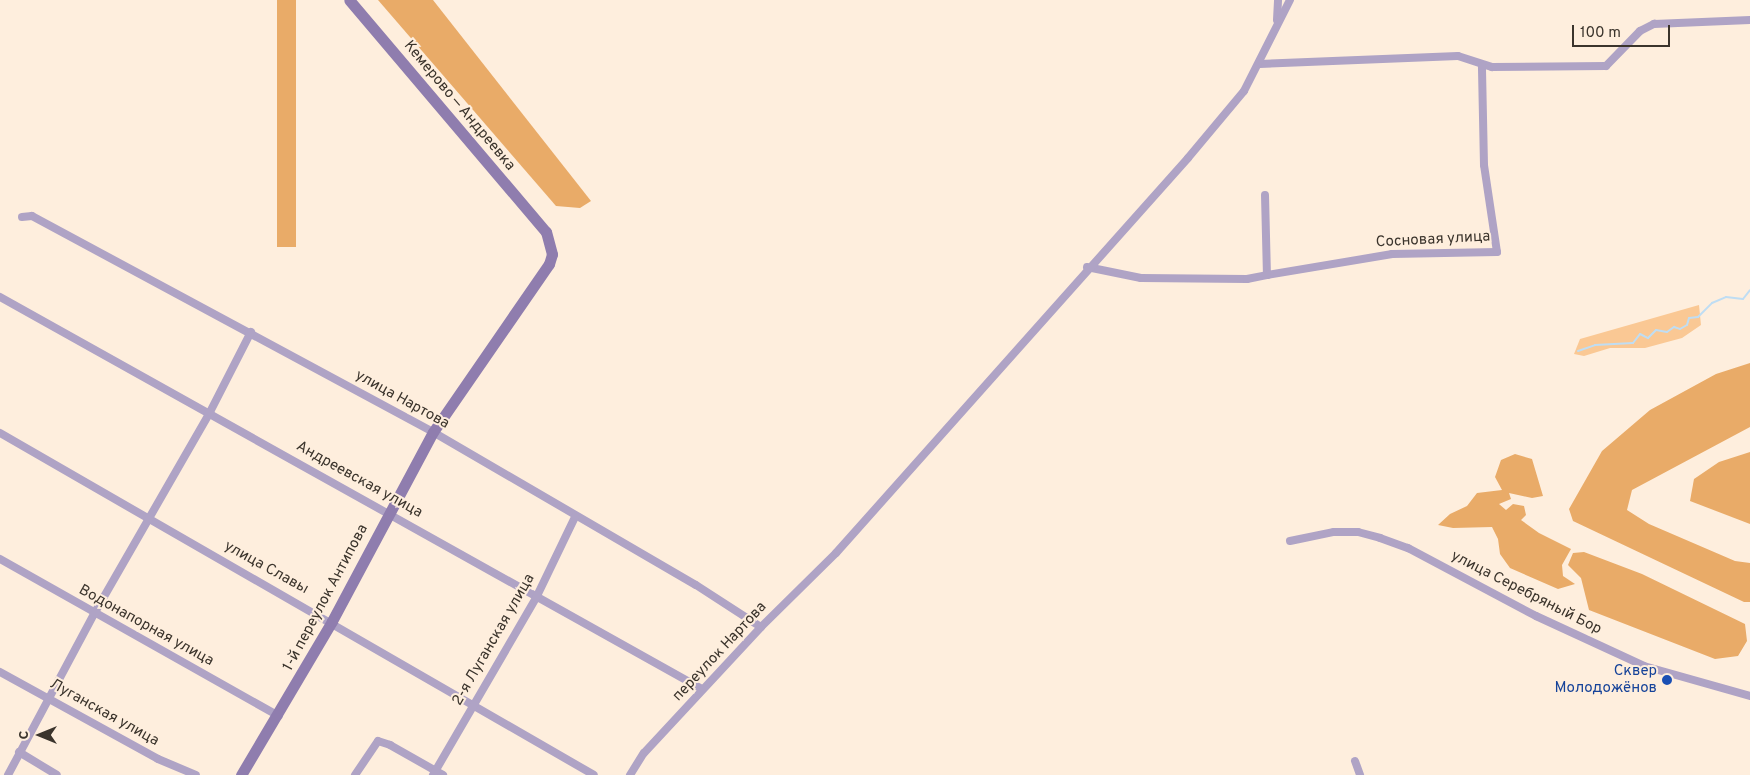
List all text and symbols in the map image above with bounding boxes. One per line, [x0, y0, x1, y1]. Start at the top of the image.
scale bar [1575, 15, 1672, 47]
text: 100 m [1580, 24, 1621, 43]
street label: Кемерово — Андреевка [399, 37, 519, 175]
street label: Сосновая улица [1375, 228, 1491, 252]
street label: улица Нартова [352, 367, 452, 433]
street label: Андреевская улица [293, 438, 425, 522]
street label: 1-й переулок Антипова [279, 521, 373, 675]
street label: улица Славы [221, 537, 311, 599]
street label: улица Серебряный Бор [1448, 547, 1604, 639]
street label: 2-я Луганская улица [449, 571, 539, 709]
street label: Водонапорная улица [75, 581, 217, 671]
street label: переулок Нартова [669, 599, 771, 705]
place label: Сквер Молодожёнов [1554, 662, 1657, 697]
marker: Сквер Молодожёнов [1661, 674, 1673, 686]
street label: Луганская улица [46, 676, 162, 750]
north arrow [15, 710, 65, 760]
text: С [16, 731, 33, 739]

